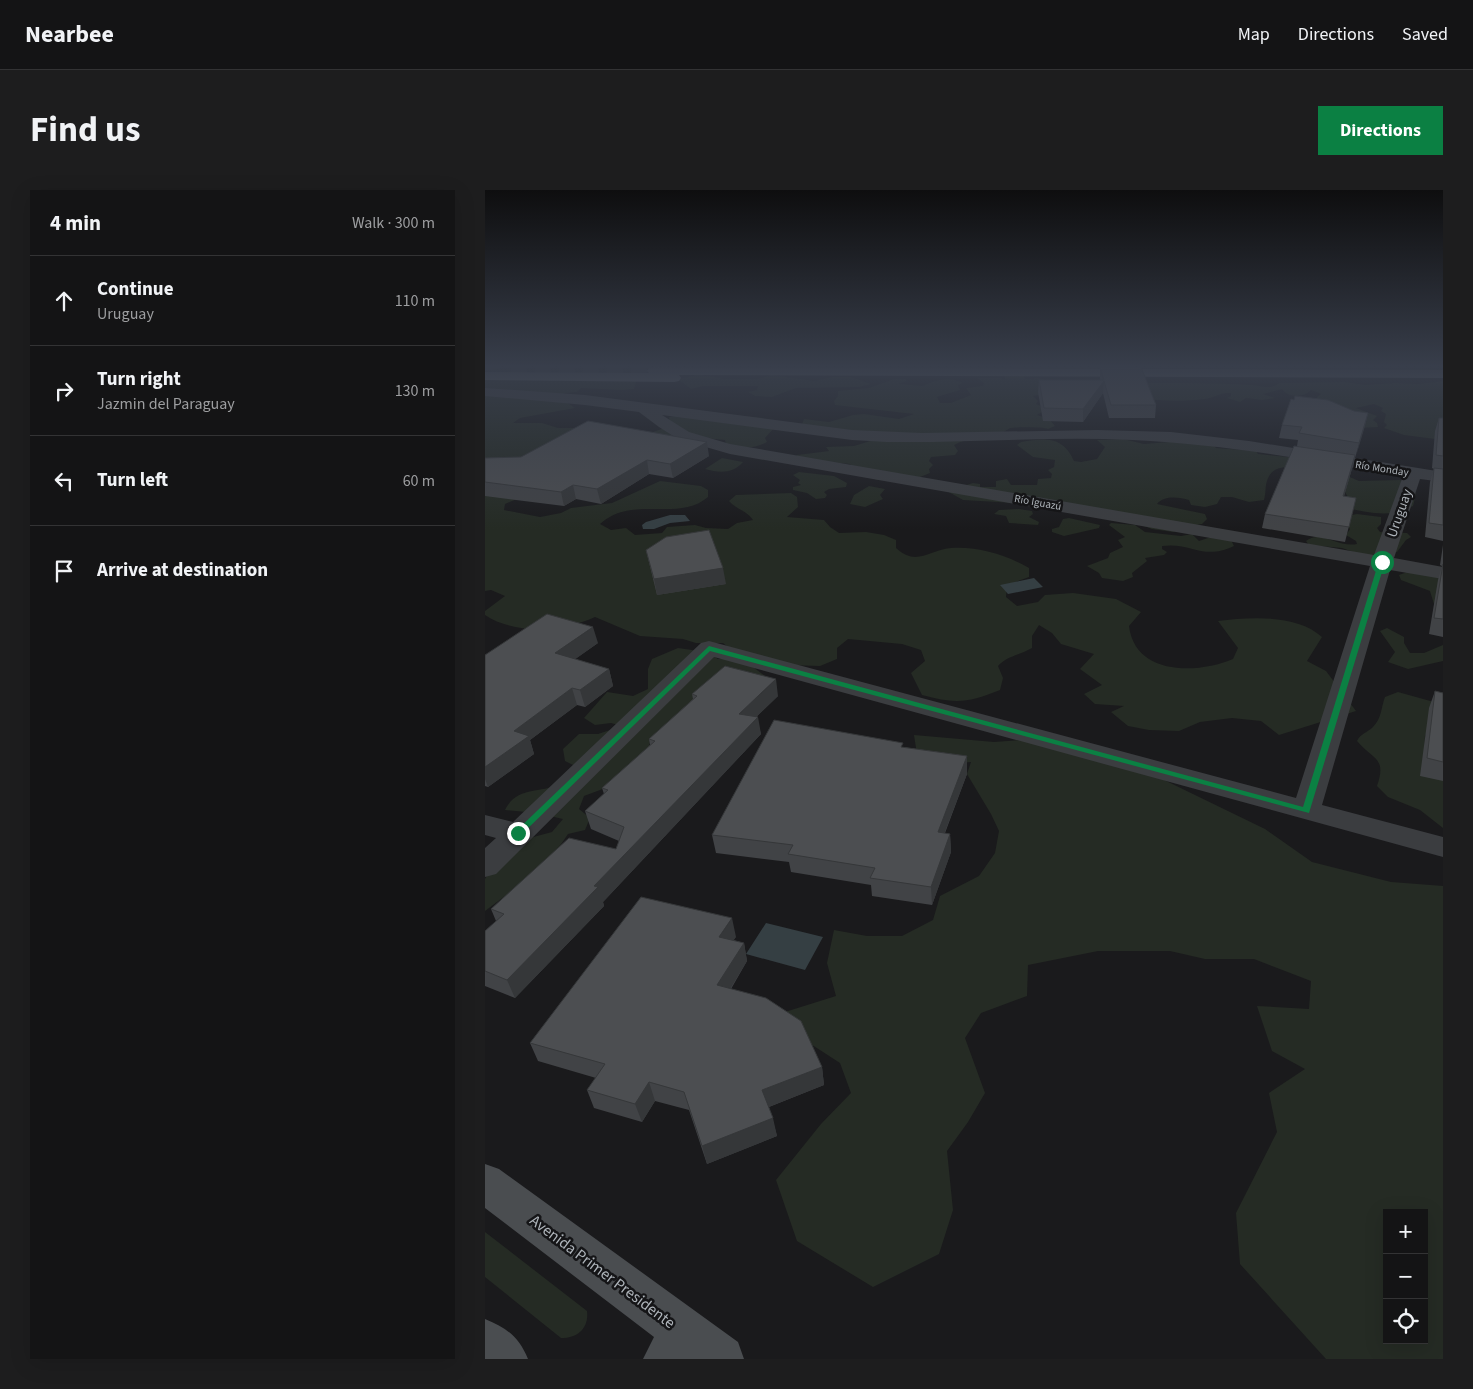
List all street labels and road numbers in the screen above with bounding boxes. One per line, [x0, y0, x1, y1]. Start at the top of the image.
street label: Río Monday [1354, 457, 1410, 480]
street label: Uruguay [1382, 486, 1418, 540]
street label: Río Iguazú [1013, 491, 1063, 514]
street label: Avenida Primer Presidente [525, 1210, 680, 1334]

